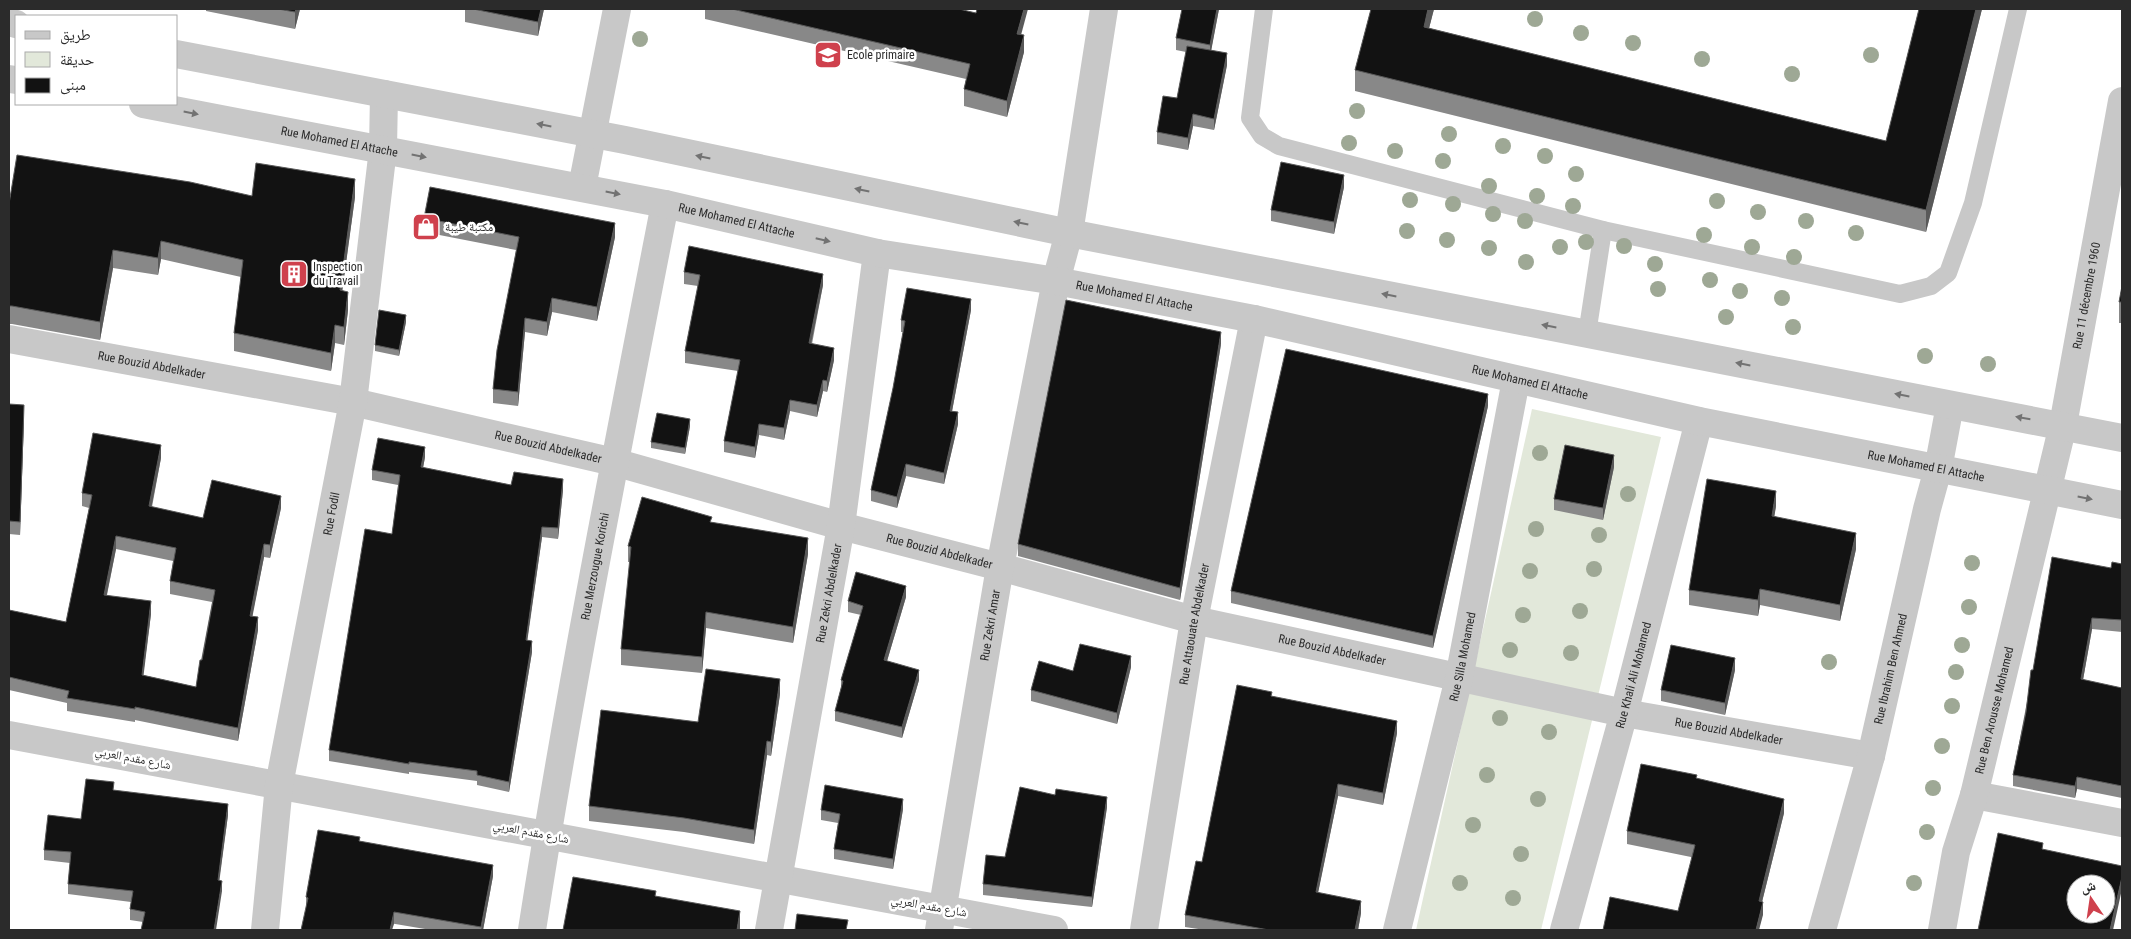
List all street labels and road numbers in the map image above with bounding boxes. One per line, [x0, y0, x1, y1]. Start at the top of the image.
street label: Rue Mohamed El Attache [280, 124, 399, 160]
street label: Rue Mohamed El Attache [677, 200, 796, 241]
street label: Rue 11 décembre 1960 [2070, 241, 2103, 350]
street label: Rue Mohamed El Attache [1075, 278, 1194, 314]
street label: Rue Bouzid Abdelkader [97, 348, 207, 382]
street label: Rue Mohamed El Attache [1471, 362, 1590, 402]
street label: Rue Bouzid Abdelkader [493, 428, 603, 466]
street label: Rue Mohamed El Attache [1867, 448, 1986, 485]
street label: Rue Fodil [320, 491, 342, 536]
street label: Rue Merzougue Korichi [578, 512, 612, 621]
street label: Rue Bouzid Abdelkader [885, 531, 994, 572]
street label: Rue Zekri Abdelkader [813, 542, 845, 644]
street label: Rue Attaouate Abdelkader [1177, 562, 1212, 686]
street label: Rue Zekri Amar [977, 588, 1003, 662]
street label: Rue Silla Mohamed [1446, 611, 1478, 703]
street label: Rue Ibrahim Ben Ahmed [1871, 612, 1910, 726]
street label: Rue Khali Ali Mohamed [1613, 621, 1654, 730]
street label: Rue Bouzid Abdelkader [1277, 631, 1387, 668]
street label: Rue Ben Arousse Mohamed [1972, 645, 2016, 775]
street label: Rue Bouzid Abdelkader [1674, 715, 1784, 748]
street label: شارع مقدم العربي [93, 744, 172, 775]
street label: شارع مقدم العربي [491, 818, 570, 849]
street label: شارع مقدم العربي [889, 892, 968, 923]

